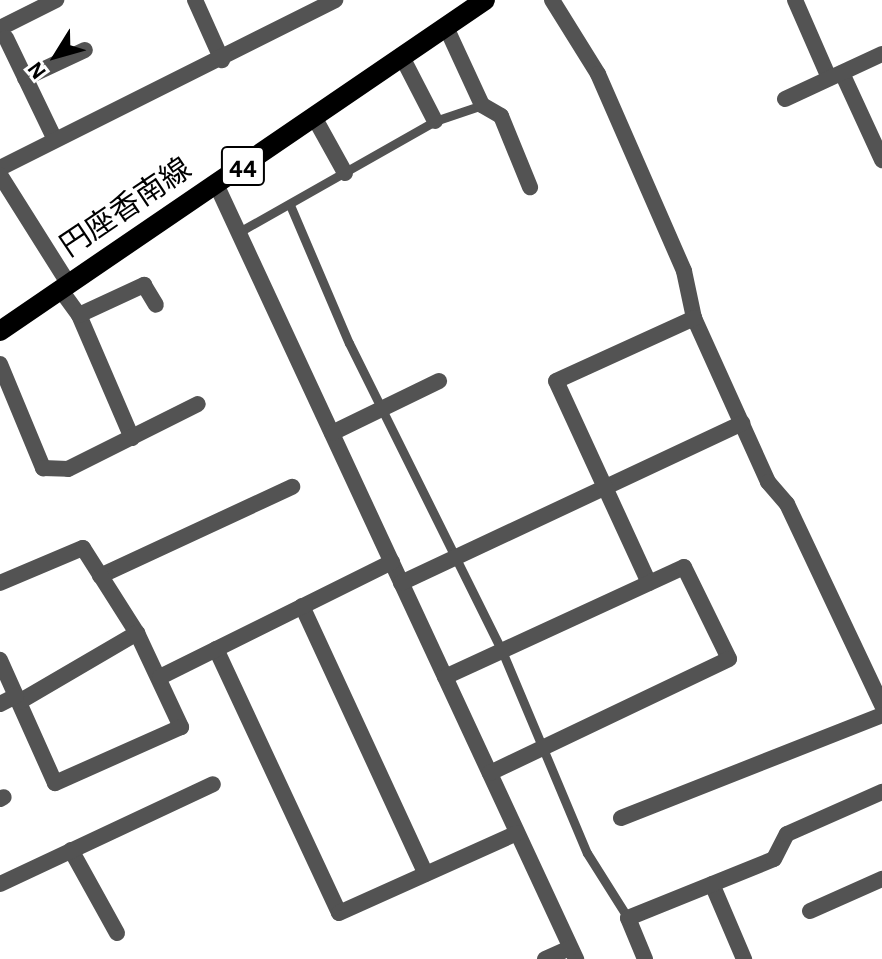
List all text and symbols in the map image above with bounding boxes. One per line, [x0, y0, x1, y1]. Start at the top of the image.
north arrow [16, 16, 96, 96]
text: N [23, 58, 50, 83]
road number: 44 [219, 142, 267, 190]
street label: 円座香南線 [54, 151, 198, 265]

